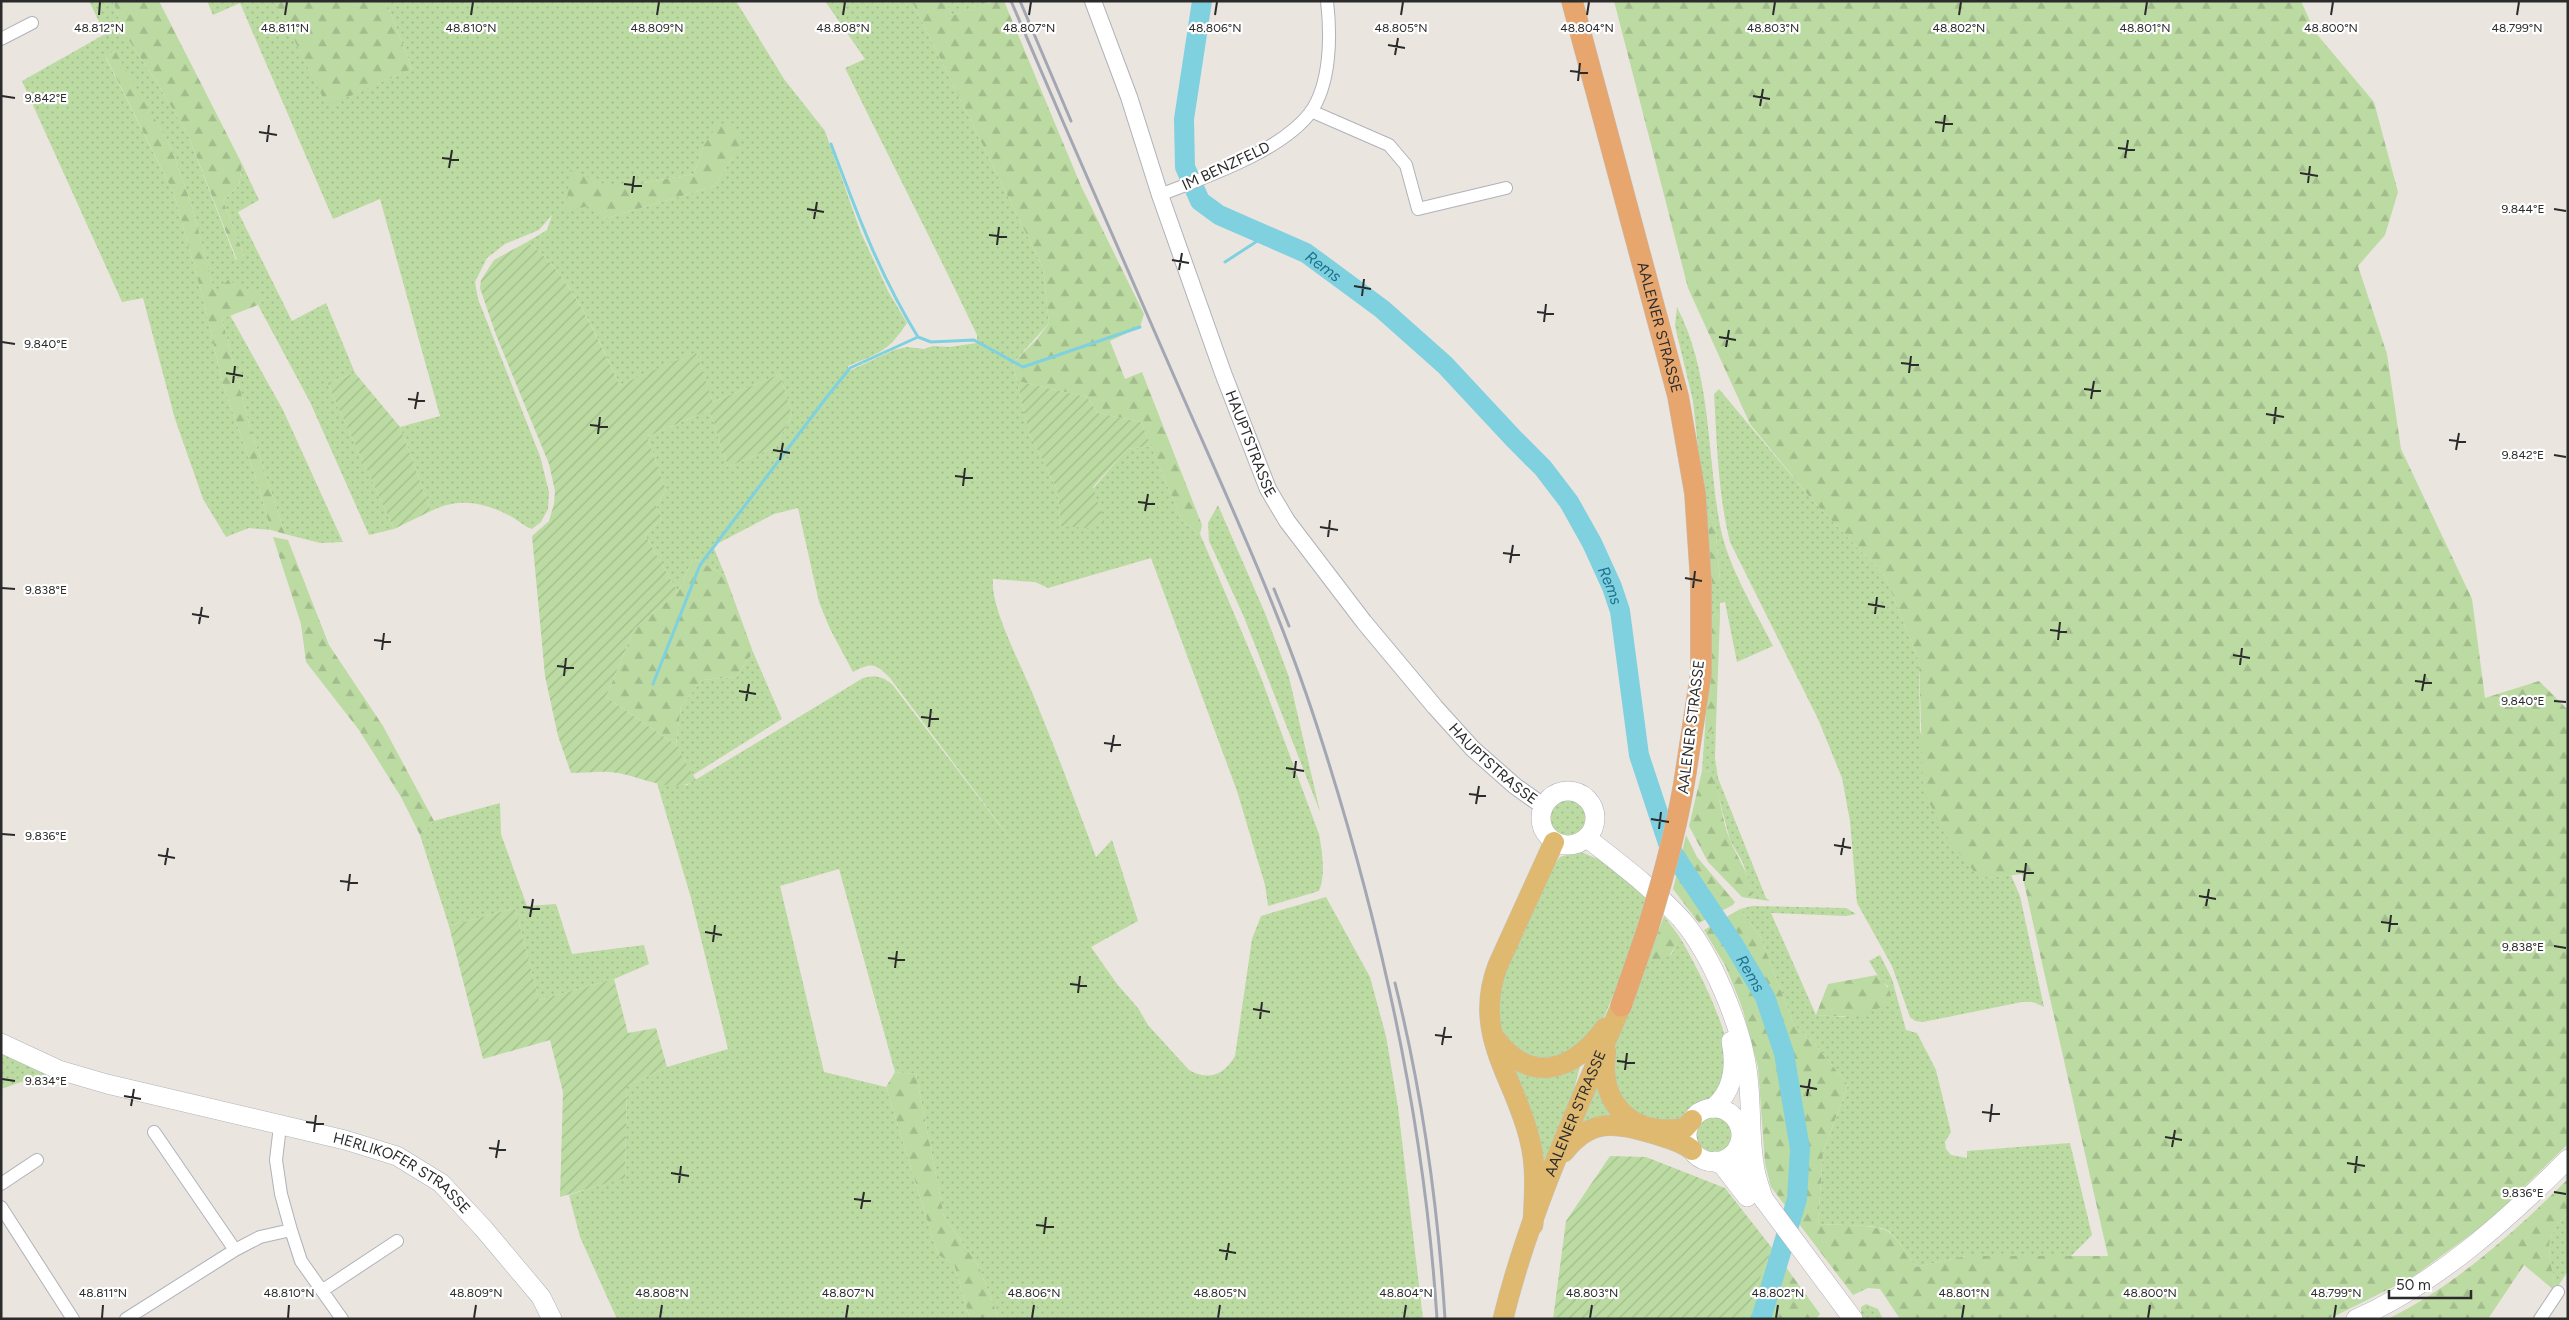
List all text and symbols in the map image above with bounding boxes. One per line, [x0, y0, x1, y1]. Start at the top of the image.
text: 48.812°N [74, 21, 124, 35]
text: 48.811°N [261, 21, 309, 35]
text: 48.810°N [445, 21, 497, 35]
text: 48.809°N [631, 21, 683, 35]
text: 48.808°N [816, 21, 870, 35]
text: 48.807°N [1003, 21, 1055, 35]
text: 48.806°N [1189, 21, 1241, 35]
text: 48.805°N [1375, 21, 1428, 35]
text: 48.804°N [1560, 21, 1614, 35]
text: 48.803°N [1747, 21, 1799, 35]
text: 48.802°N [1933, 21, 1985, 35]
text: 48.801°N [2119, 21, 2171, 35]
text: 48.800°N [2304, 21, 2358, 35]
text: 48.799°N [2491, 21, 2543, 35]
text: 9.842°E [25, 91, 67, 105]
street label: IM BENZFELD [1179, 138, 1273, 194]
text: 9.844°E [2501, 202, 2545, 216]
water label: Rems [1302, 247, 1345, 286]
street label: AALENER STRASSE [1633, 260, 1686, 395]
text: 9.840°E [24, 337, 68, 351]
street label: HAUPTSTRASSE [1222, 388, 1280, 501]
text: 9.842°E [2502, 448, 2544, 462]
water label: Rems [1594, 563, 1626, 608]
text: 9.838°E [25, 583, 67, 597]
street label: AALENER STRASSE [1674, 659, 1708, 795]
text: 9.840°E [2501, 694, 2545, 708]
street label: HAUPTSTRASSE [1445, 719, 1541, 808]
text: 9.836°E [25, 829, 67, 843]
text: 9.838°E [2502, 940, 2544, 954]
water label: Rems [1732, 952, 1769, 996]
street label: AALENER STRASSE [1541, 1048, 1610, 1179]
text: 9.834°E [25, 1074, 67, 1088]
street label: HERLIKOFER STRASSE [331, 1129, 474, 1218]
text: 9.836°E [2502, 1186, 2544, 1200]
scale bar [2389, 1268, 2472, 1300]
text: 50 m [2396, 1276, 2431, 1294]
text: 48.811°N [79, 1286, 127, 1300]
text: 48.810°N [263, 1286, 315, 1300]
text: 48.809°N [450, 1286, 502, 1300]
text: 48.808°N [635, 1286, 689, 1300]
text: 48.807°N [822, 1286, 874, 1300]
text: 48.806°N [1008, 1286, 1060, 1300]
text: 48.805°N [1194, 1286, 1247, 1300]
text: 48.804°N [1379, 1286, 1433, 1300]
text: 48.803°N [1566, 1286, 1618, 1300]
text: 48.802°N [1752, 1286, 1804, 1300]
text: 48.801°N [1938, 1286, 1990, 1300]
text: 48.800°N [2123, 1286, 2177, 1300]
text: 48.799°N [2310, 1286, 2362, 1300]

